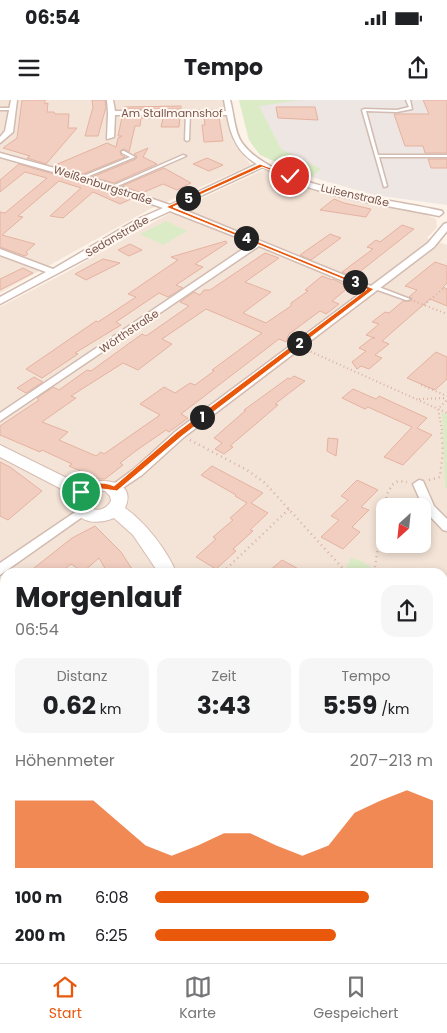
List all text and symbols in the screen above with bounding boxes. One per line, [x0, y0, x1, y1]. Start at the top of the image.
text: 06:54 [25, 4, 80, 31]
text: Tempo [184, 52, 263, 83]
icon: menu [15, 54, 43, 82]
icon: share [404, 54, 432, 82]
street label: Am Stallmannshof [121, 105, 223, 121]
pin [269, 155, 311, 197]
street label: Weißenburgstraße [51, 161, 155, 209]
icon: check [276, 162, 304, 190]
street label: Luisenstraße [319, 179, 391, 211]
pin: 5 [176, 186, 200, 210]
text: 5 [184, 188, 193, 208]
street label: Sedanstraße [82, 211, 152, 261]
pin: 4 [234, 226, 258, 250]
text: 4 [242, 228, 251, 248]
pin: 3 [342, 270, 368, 294]
text: 3 [351, 272, 360, 292]
street label: Wörthstraße [96, 305, 162, 357]
pin: 2 [286, 330, 312, 356]
text: 2 [296, 333, 304, 353]
pin: 1 [190, 404, 214, 430]
text: 1 [200, 407, 205, 427]
pin [60, 471, 102, 513]
icon: arrive [67, 478, 95, 506]
north arrow [376, 498, 431, 552]
map controls [376, 498, 431, 553]
text: Morgenlauf [15, 578, 182, 617]
button: share [381, 585, 433, 637]
text: 06:54 [15, 618, 59, 641]
text: Distanz [57, 666, 107, 686]
text: Zeit [212, 666, 236, 686]
text: Tempo [341, 666, 391, 686]
text: 0.62 [43, 688, 96, 723]
text: 3:43 [197, 688, 251, 723]
text: 5:59 [322, 688, 377, 723]
text: km [96, 699, 121, 719]
text: /km [377, 699, 410, 719]
text: Höhenmeter [15, 749, 115, 772]
text: 207–213 m [350, 749, 433, 772]
text: 100 m [15, 886, 62, 909]
text: 6:08 [95, 886, 129, 909]
text: 200 m [15, 924, 65, 947]
text: 6:25 [95, 924, 128, 947]
tab: Start [49, 973, 82, 1024]
tab: Karte [179, 973, 216, 1024]
tab: Gespeichert [313, 973, 398, 1024]

